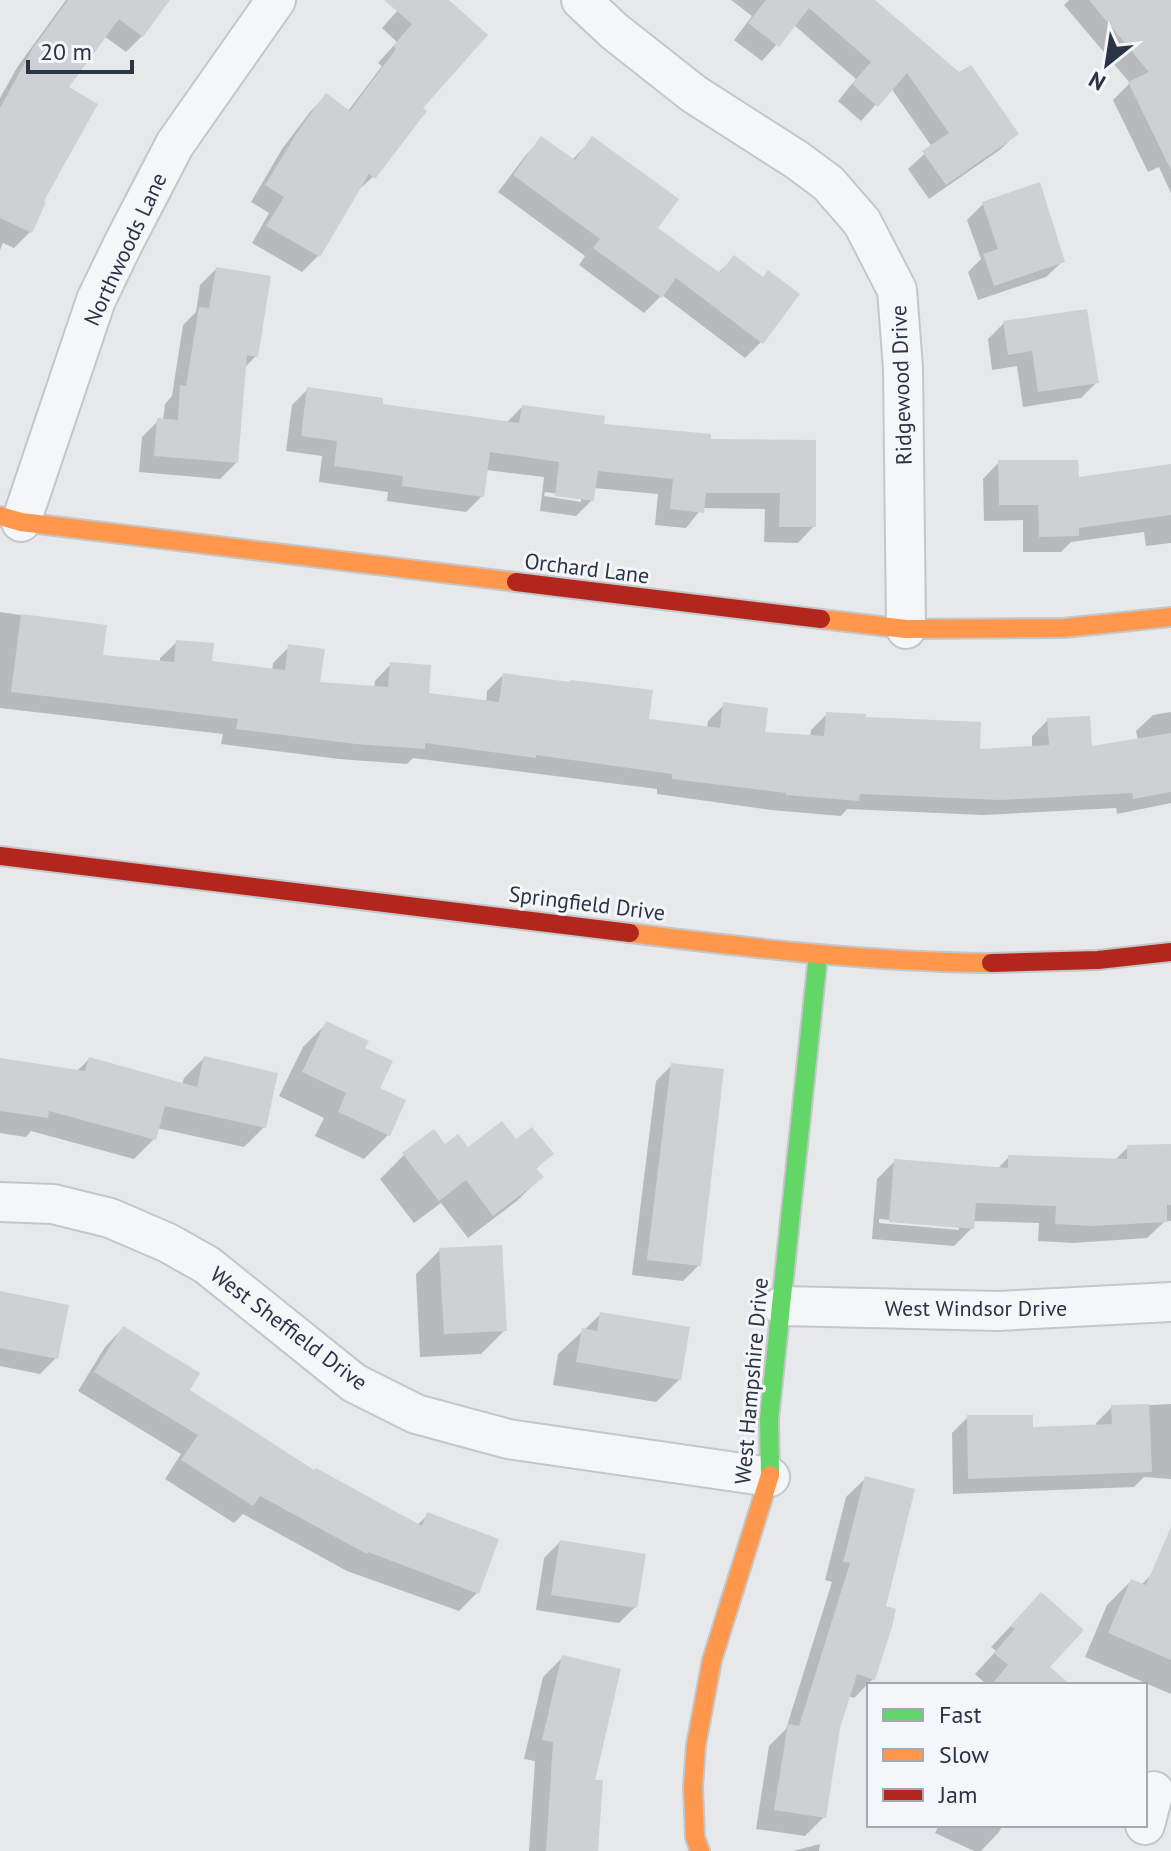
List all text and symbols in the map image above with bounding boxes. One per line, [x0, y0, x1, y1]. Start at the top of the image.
scale bar [28, 24, 132, 74]
north arrow [1067, 24, 1147, 104]
text: 20 m [40, 36, 92, 67]
text: N [1084, 66, 1110, 97]
street label: Northwoods Lane [77, 168, 173, 330]
street label: Ridgewood Drive [884, 305, 918, 465]
street label: Orchard Lane [523, 546, 651, 590]
street label: Springfield Drive [507, 880, 667, 926]
street label: West Sheffield Drive [205, 1260, 373, 1396]
street label: West Hampshire Drive [728, 1276, 774, 1486]
street label: West Windsor Drive [885, 1294, 1067, 1322]
legend [867, 1683, 1147, 1827]
text: Fast [939, 1699, 982, 1730]
text: Slow [939, 1739, 989, 1770]
text: Jam [938, 1779, 977, 1810]

